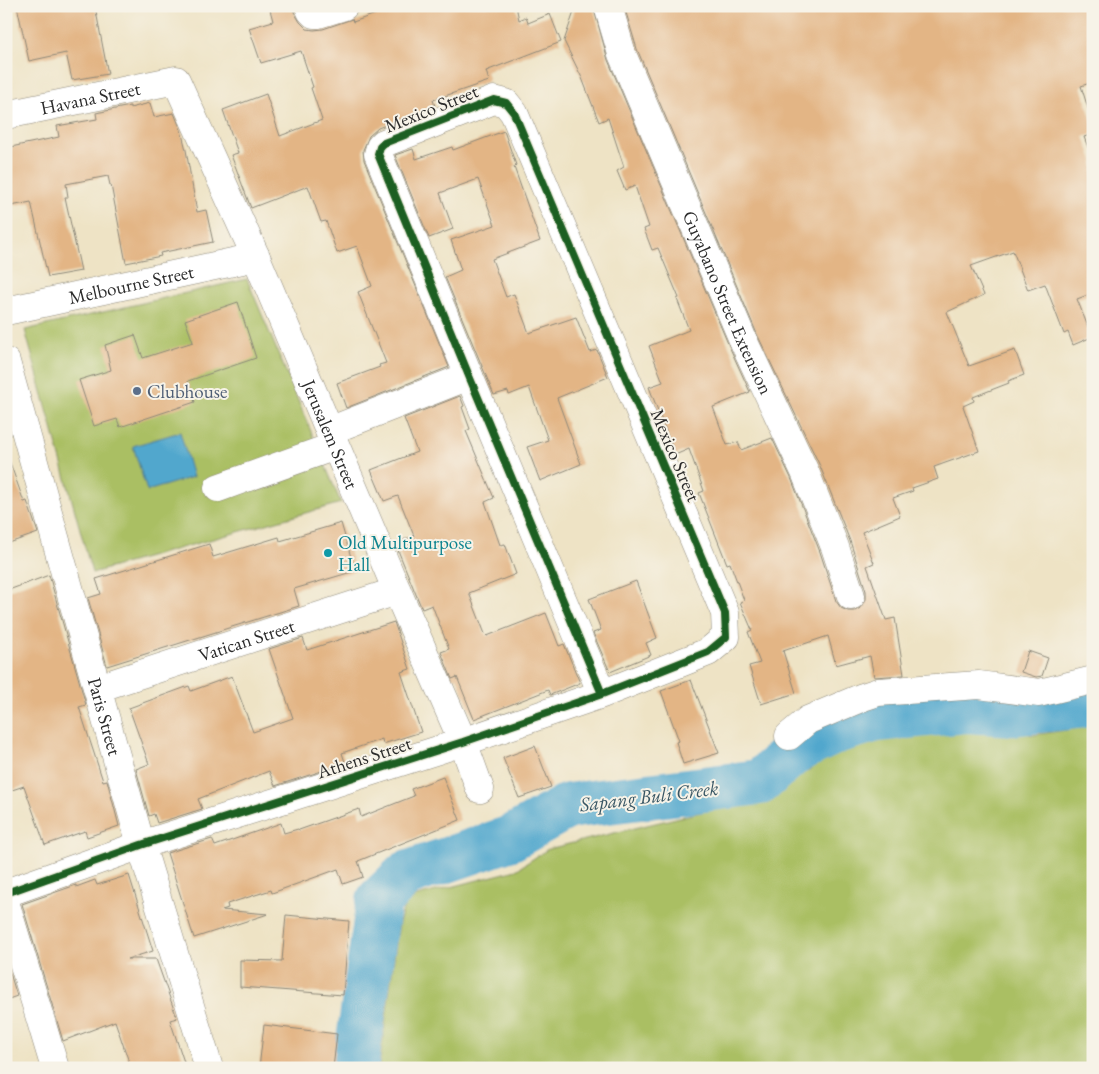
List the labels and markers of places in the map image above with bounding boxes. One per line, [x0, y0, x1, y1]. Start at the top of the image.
place label: Clubhouse [147, 379, 227, 404]
marker: Clubhouse [131, 385, 143, 397]
place label: Old Multipurpose Hall [338, 530, 472, 577]
marker: Old Multipurpose Hall [322, 547, 334, 559]

